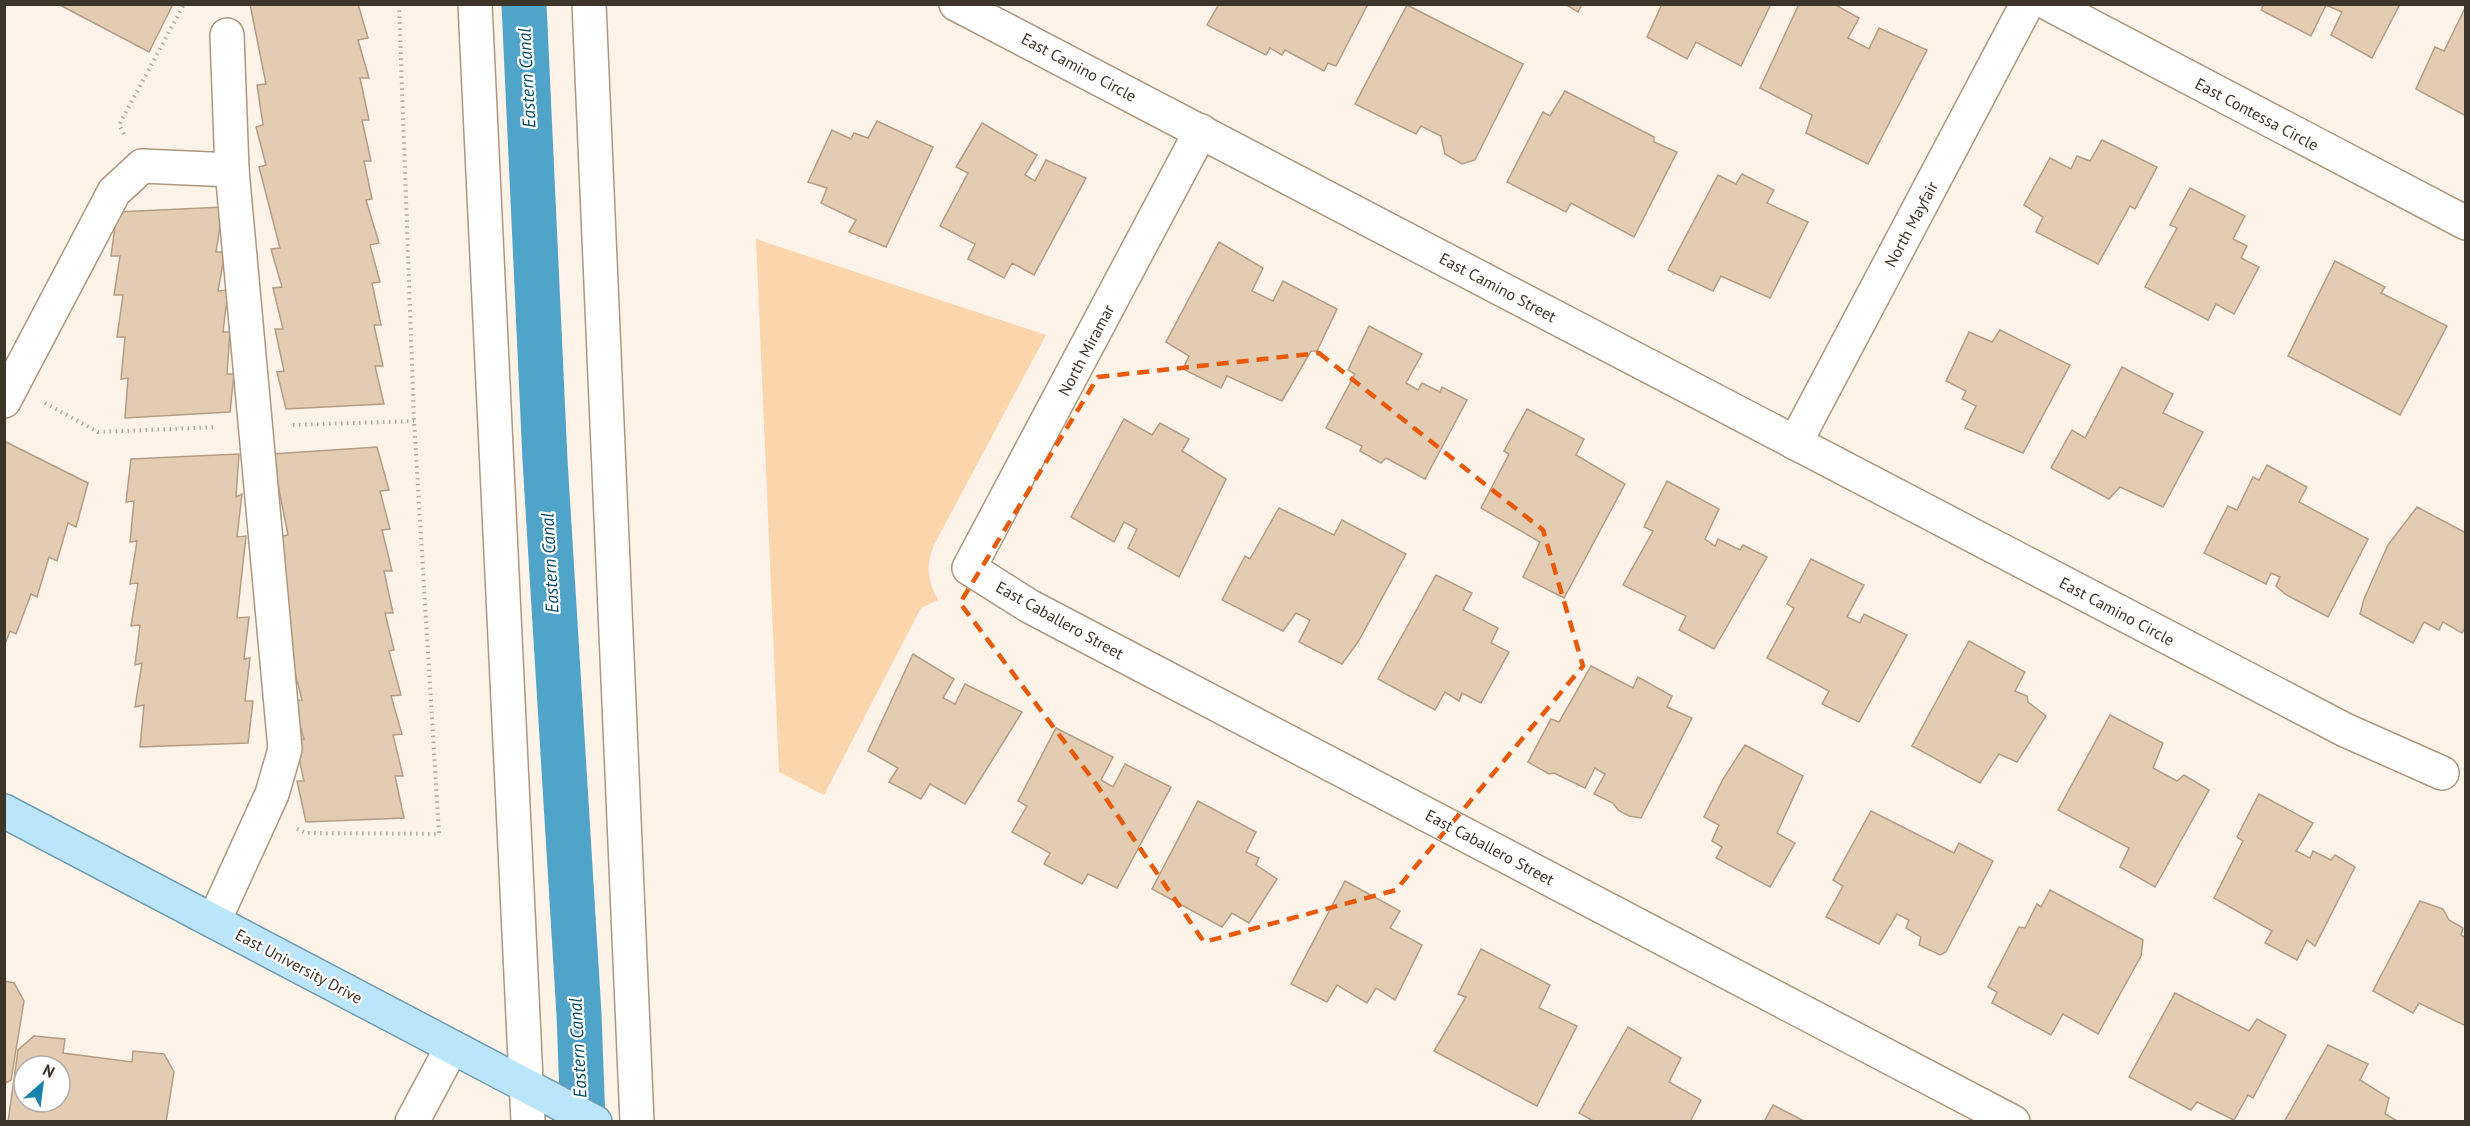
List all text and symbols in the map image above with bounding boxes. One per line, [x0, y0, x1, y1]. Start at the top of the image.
water label: Eastern Canal [512, 27, 541, 129]
street label: East Camino Circle [1018, 28, 1140, 106]
street label: East Contessa Circle [2192, 73, 2322, 155]
street label: North Mayfair [1880, 177, 1942, 270]
street label: East Camino Street [1436, 248, 1560, 326]
street label: North Miramar [1054, 300, 1119, 399]
water label: Eastern Canal [535, 512, 564, 614]
street label: East Camino Circle [2056, 572, 2178, 650]
street label: East Caballero Street [993, 577, 1128, 664]
street label: East Caballero Street [1422, 805, 1558, 890]
street label: East University Drive [232, 924, 366, 1008]
water label: Eastern Canal [563, 997, 592, 1099]
north arrow [12, 1054, 72, 1114]
text: N [40, 1059, 58, 1082]

